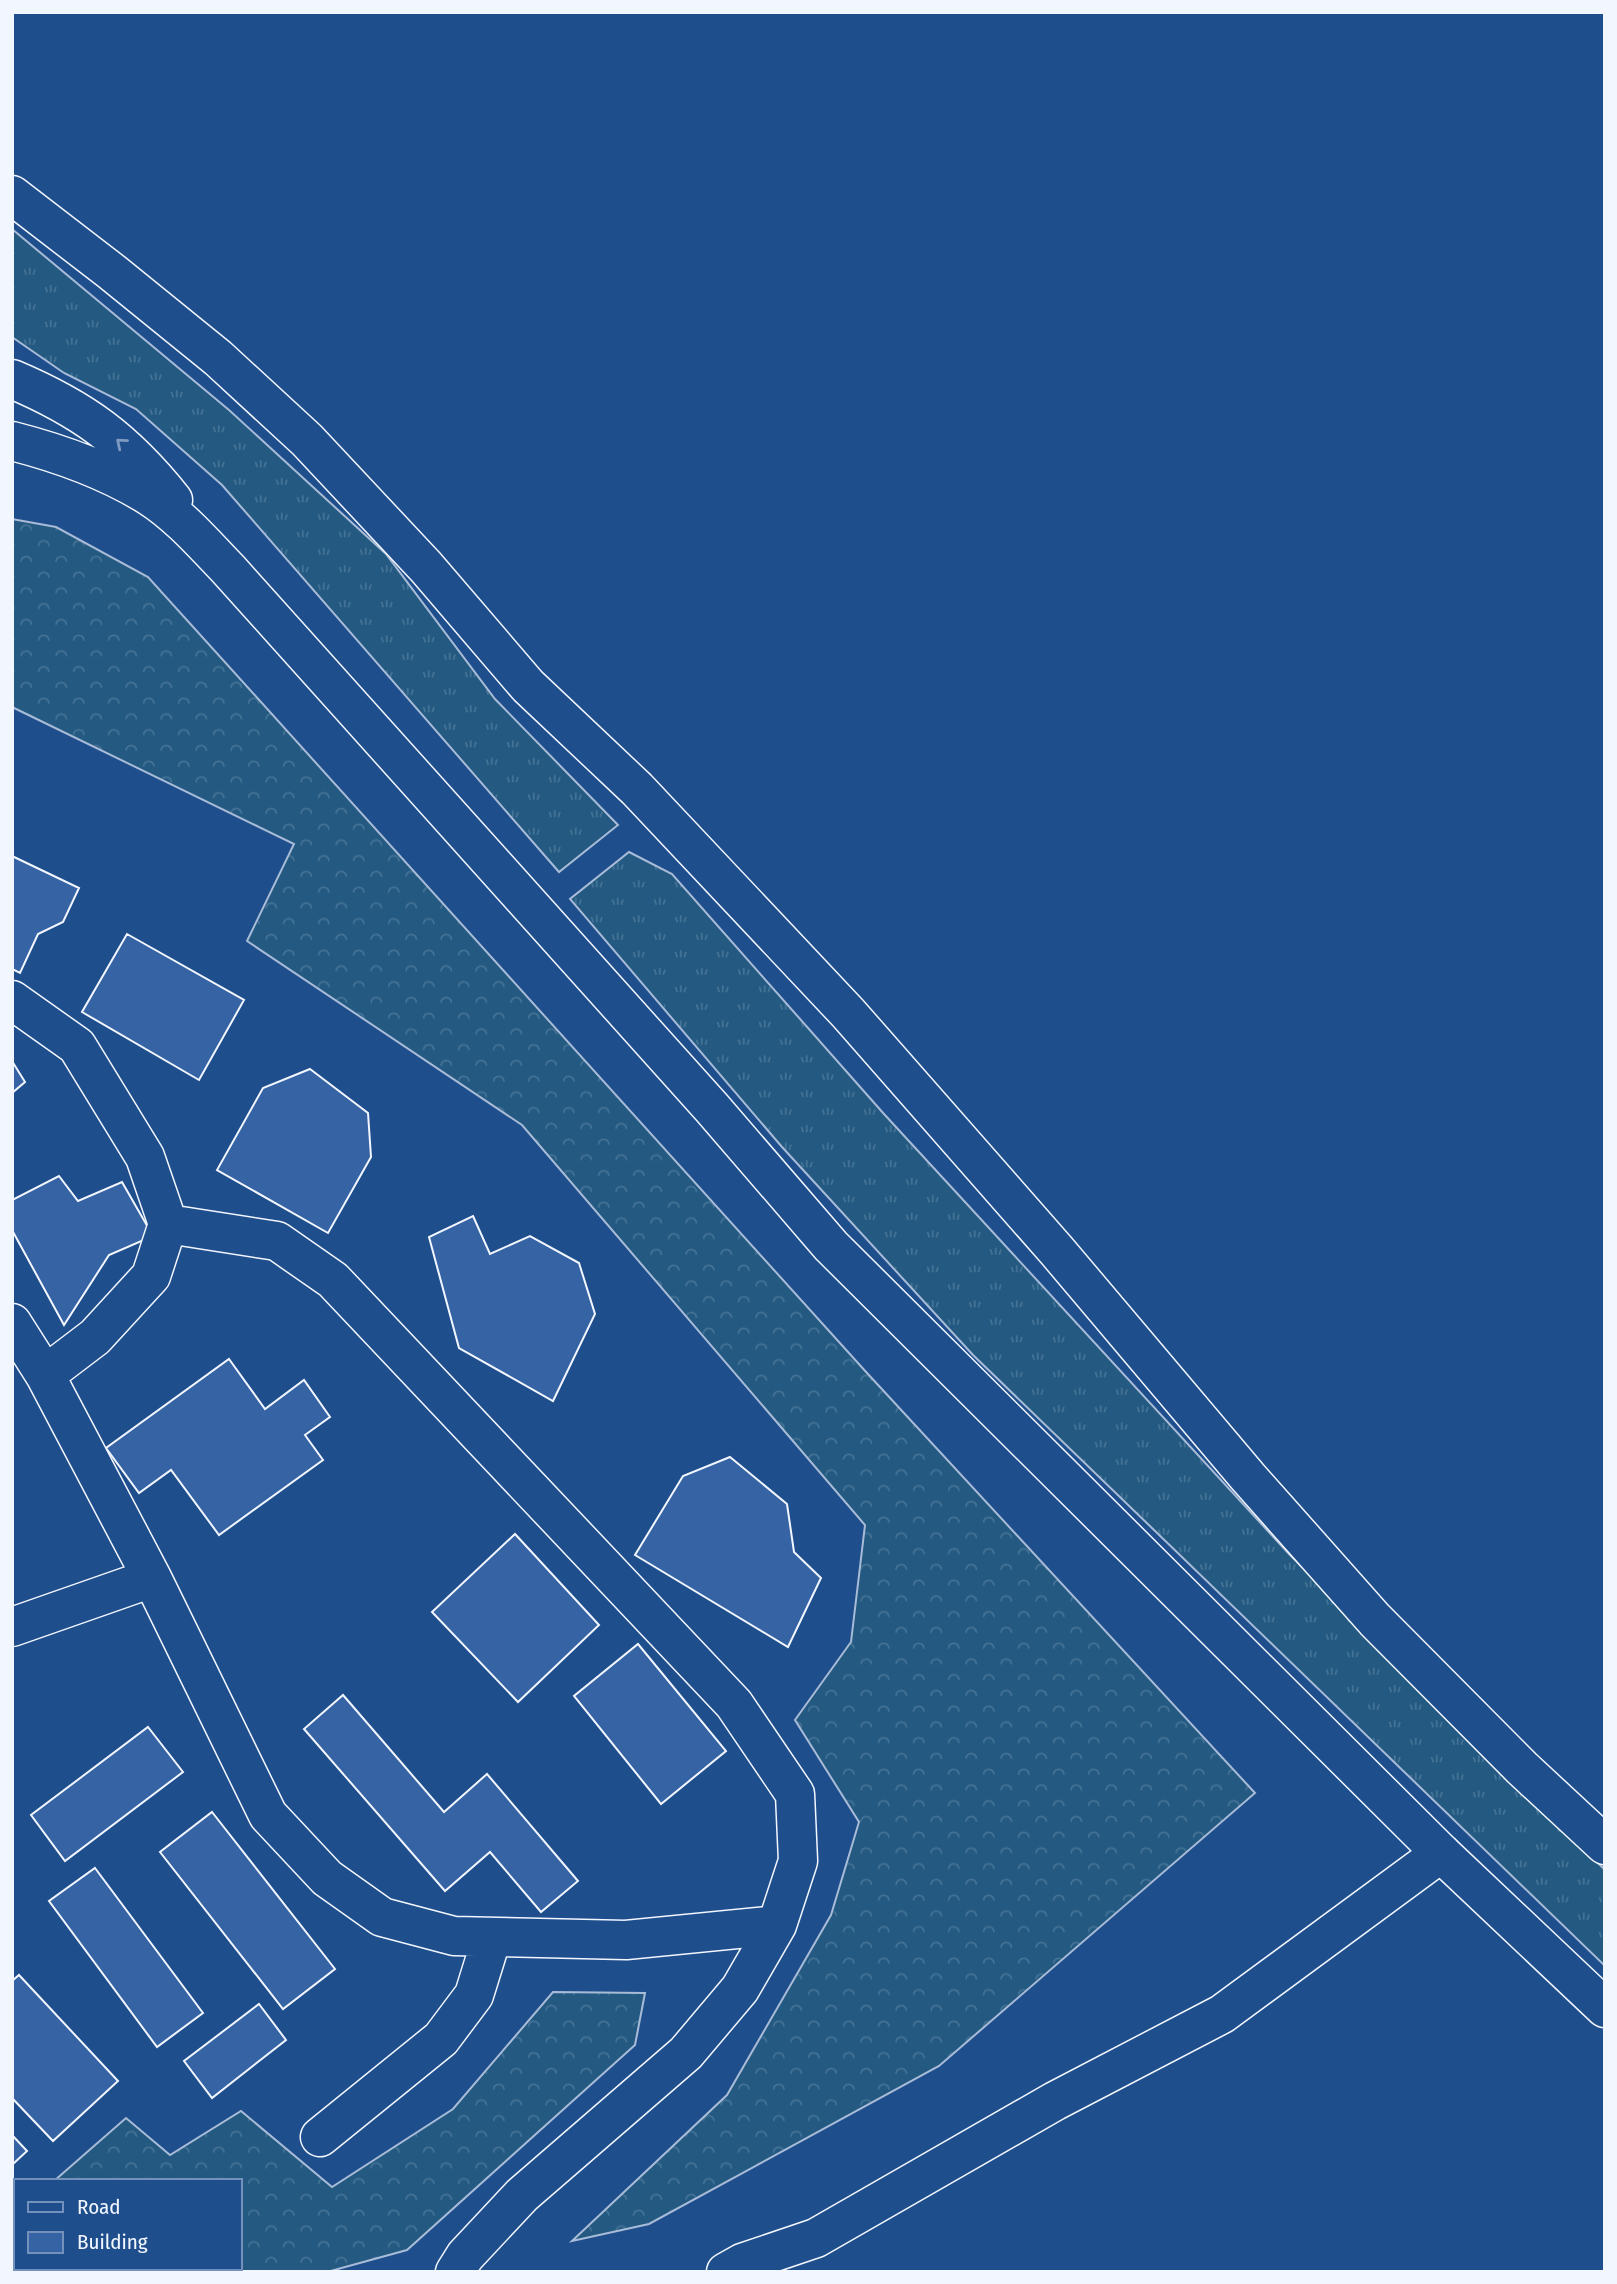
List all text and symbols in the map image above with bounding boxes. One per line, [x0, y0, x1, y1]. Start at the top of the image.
one-way arrow [117, 439, 130, 451]
legend [14, 2179, 242, 2270]
text: Road [77, 2194, 121, 2220]
text: Building [77, 2229, 148, 2255]

